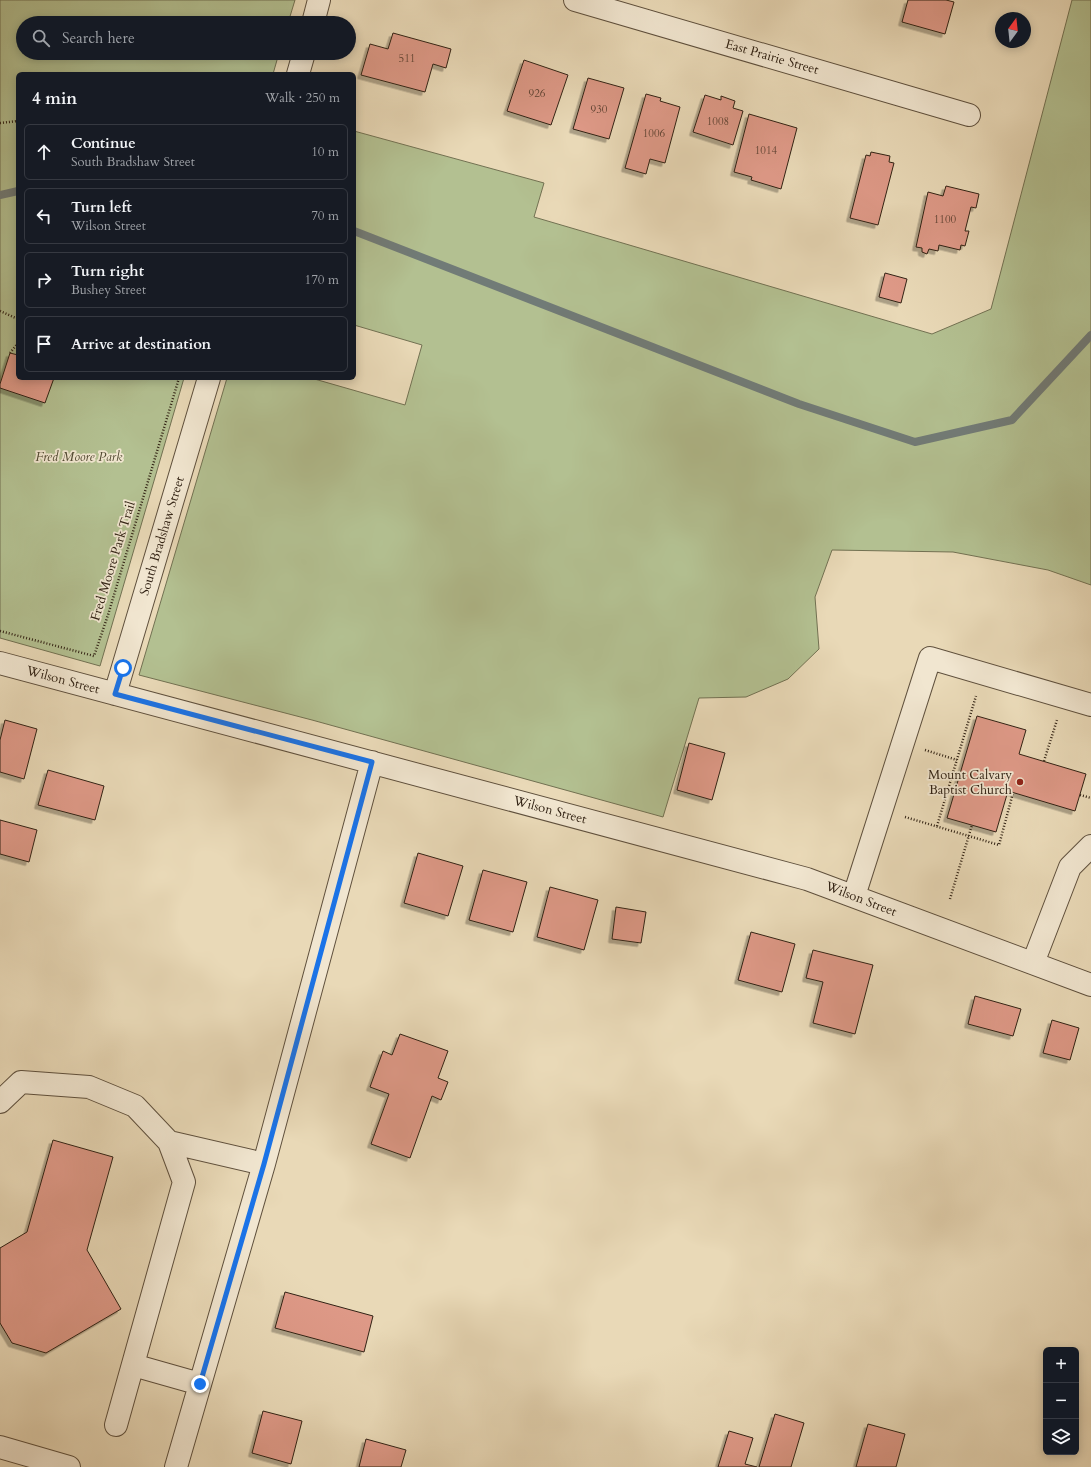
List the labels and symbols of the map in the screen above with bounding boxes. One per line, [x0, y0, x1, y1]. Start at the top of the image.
north arrow [995, 12, 1031, 48]
street label: East Prairie Street [723, 35, 821, 79]
house number: 511 [399, 51, 415, 66]
house number: 926 [529, 86, 546, 101]
house number: 930 [591, 102, 608, 117]
house number: 1008 [707, 114, 729, 129]
house number: 1006 [643, 126, 666, 141]
house number: 1014 [755, 143, 778, 158]
house number: 1100 [934, 212, 957, 227]
park label: Fred Moore Park [36, 448, 123, 466]
street label: South Bradshaw Street [135, 474, 189, 598]
street label: Fred Moore Park Trail [86, 498, 140, 623]
route start [114, 659, 132, 677]
street label: Wilson Street [24, 661, 101, 698]
place label: Mount Calvary Baptist Church [928, 766, 1012, 799]
marker: Mount Calvary Baptist Church [1015, 777, 1025, 787]
street label: Wilson Street [511, 791, 588, 828]
street label: Wilson Street [822, 877, 899, 921]
route end [191, 1375, 209, 1393]

